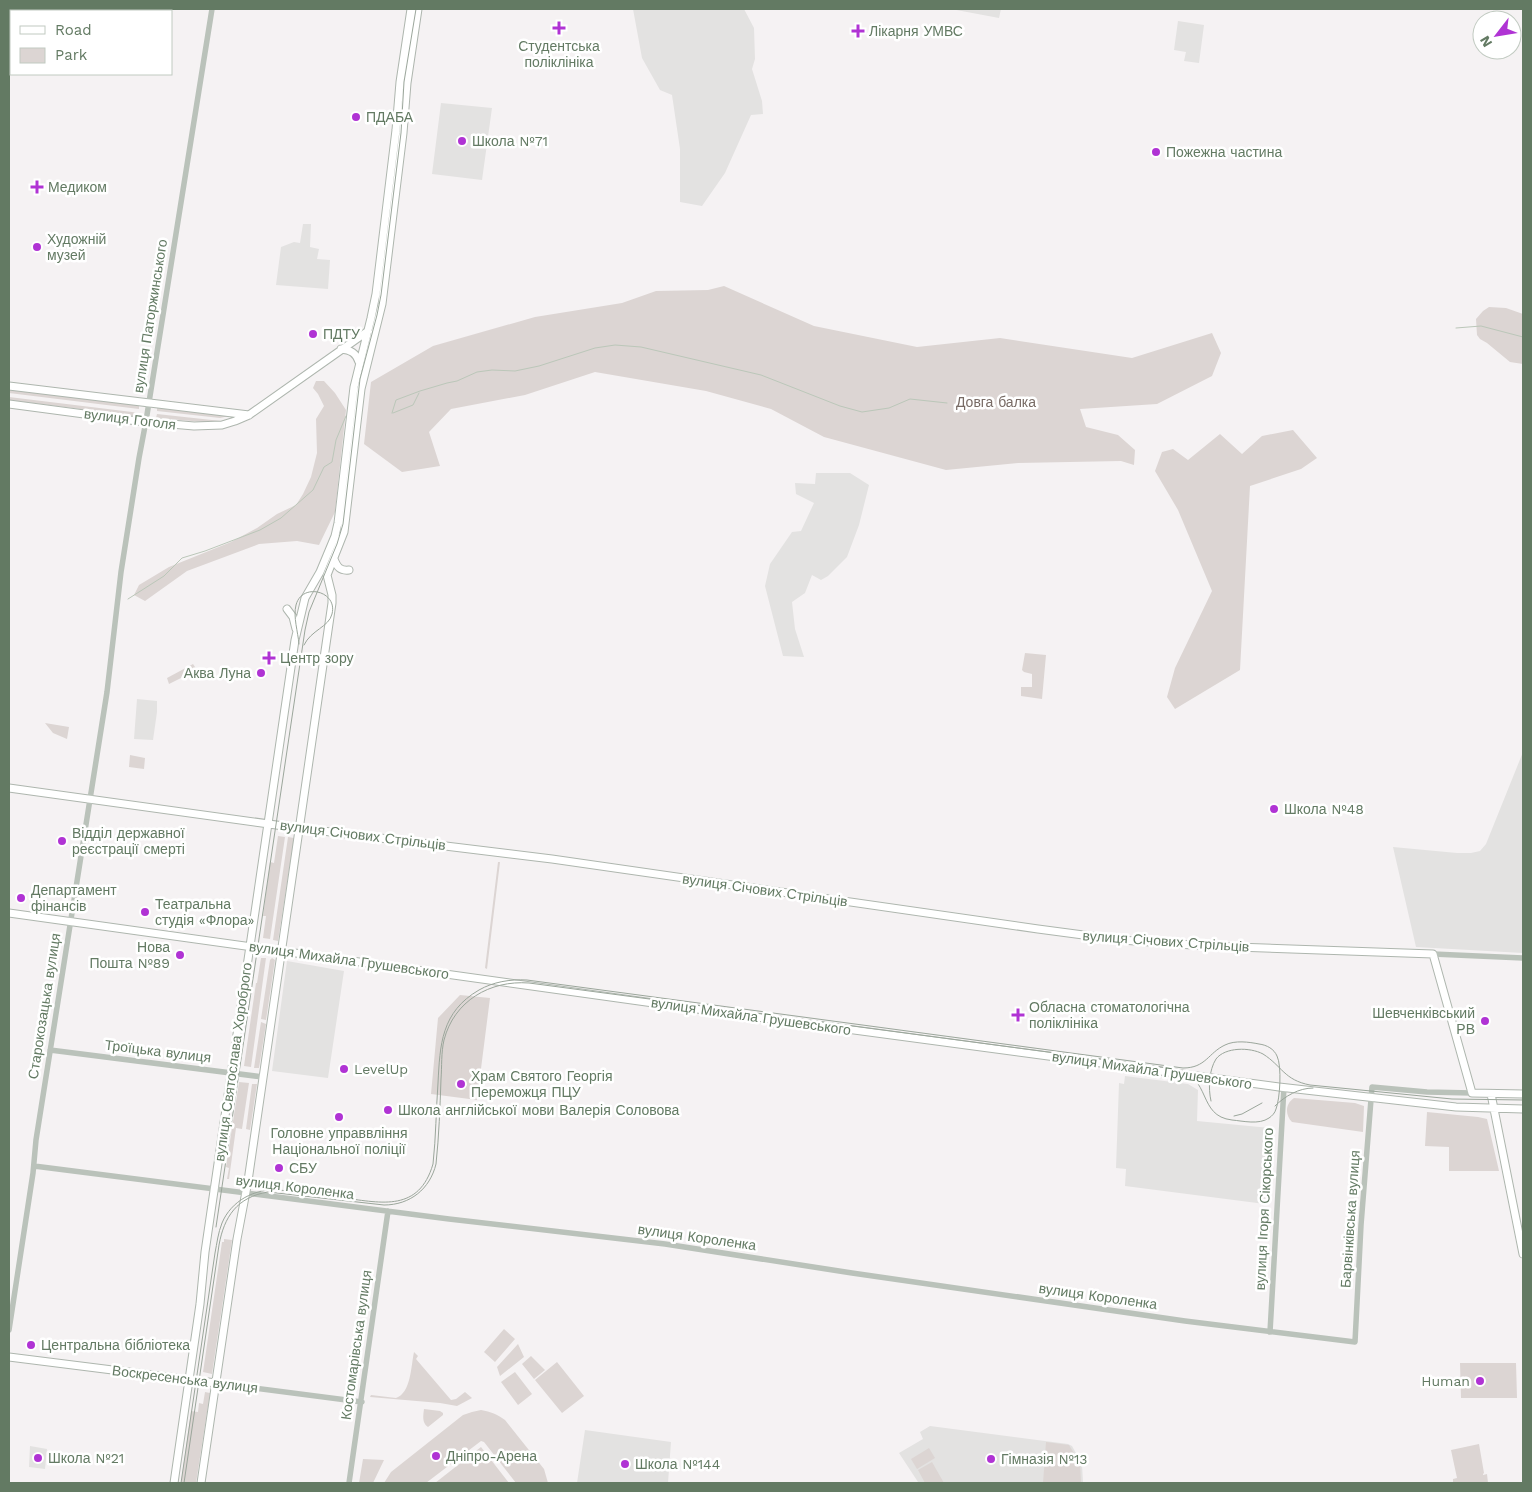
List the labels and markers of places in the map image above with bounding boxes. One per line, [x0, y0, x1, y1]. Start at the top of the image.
marker: Студентська поліклініка [552, 21, 566, 35]
place label: Лікарня УМВС [869, 23, 963, 39]
marker: Лікарня УМВС [851, 24, 865, 38]
place label: Студентська поліклініка [518, 38, 600, 70]
place label: ПДАБА [366, 109, 414, 125]
marker: ПДАБА [350, 111, 362, 123]
place label: Школа №71 [472, 133, 548, 149]
marker: Школа №71 [456, 135, 468, 147]
place label: Пожежна частина [1166, 144, 1282, 160]
marker: Пожежна частина [1150, 146, 1162, 158]
place label: Медиком [48, 179, 107, 195]
marker: Медиком [30, 180, 44, 194]
place label: Художній музей [47, 231, 106, 263]
marker: Художній музей [31, 241, 43, 253]
place label: ПДТУ [323, 326, 360, 342]
marker: ПДТУ [307, 328, 319, 340]
place label: Центр зору [280, 650, 354, 666]
marker: Центр зору [262, 651, 276, 665]
place label: Аква Луна [184, 665, 251, 681]
marker: Аква Луна [255, 667, 267, 679]
place label: Школа №48 [1284, 801, 1364, 817]
marker: Школа №48 [1268, 803, 1280, 815]
place label: Відділ державної реєстрації смерті [72, 825, 185, 857]
marker: Відділ державної реєстрації смерті [56, 835, 68, 847]
place label: Департамент фінансів [31, 882, 117, 914]
marker: Департамент фінансів [15, 892, 27, 904]
place label: Театральна студія «Флора» [155, 896, 255, 928]
marker: Театральна студія «Флора» [139, 906, 151, 918]
place label: Нова Пошта №89 [90, 939, 170, 971]
marker: Нова Пошта №89 [174, 949, 186, 961]
place label: Обласна стоматологічна поліклініка [1029, 999, 1190, 1031]
place label: Шевченківський РВ [1372, 1005, 1475, 1037]
marker: Обласна стоматологічна поліклініка [1011, 1008, 1025, 1022]
marker: Шевченківський РВ [1479, 1015, 1491, 1027]
place label: LevelUp [354, 1061, 408, 1077]
marker: LevelUp [338, 1063, 350, 1075]
place label: Храм Святого Георгія Переможця ПЦУ [471, 1068, 612, 1100]
marker: Храм Святого Георгія Переможця ПЦУ [455, 1078, 467, 1090]
place label: Школа англійської мови Валерія Соловова [398, 1102, 680, 1118]
marker: Школа англійської мови Валерія Соловова [382, 1104, 394, 1116]
marker: Головне управвління Національної поліції [333, 1111, 345, 1123]
place label: Головне управвління Національної поліції [271, 1125, 408, 1157]
place label: СБУ [289, 1160, 317, 1176]
marker: СБУ [273, 1162, 285, 1174]
place label: Центральна бібліотека [41, 1337, 190, 1353]
marker: Центральна бібліотека [25, 1339, 37, 1351]
place label: Human [1421, 1373, 1470, 1389]
marker: Human [1474, 1375, 1486, 1387]
place label: Дніпро-Арена [446, 1448, 537, 1464]
place label: Школа №21 [48, 1450, 124, 1466]
marker: Дніпро-Арена [430, 1450, 442, 1462]
place label: Гімназія №13 [1001, 1451, 1088, 1467]
marker: Школа №21 [32, 1452, 44, 1464]
marker: Гімназія №13 [985, 1453, 997, 1465]
place label: Школа №144 [635, 1456, 720, 1472]
marker: Школа №144 [619, 1458, 631, 1470]

